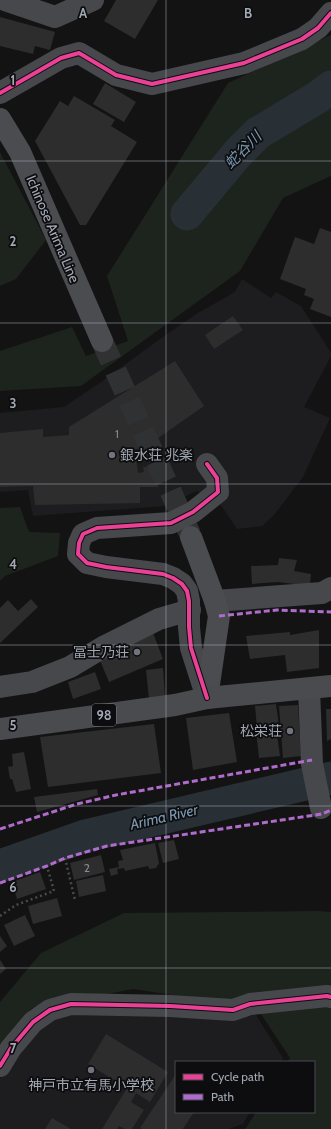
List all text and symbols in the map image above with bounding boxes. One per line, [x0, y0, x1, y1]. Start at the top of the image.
text: A [79, 5, 88, 21]
text: B [244, 5, 252, 21]
text: 1 [11, 72, 15, 88]
water label: 蛇谷川 [221, 126, 267, 172]
street label: Ichinose Arima Line [22, 173, 84, 285]
text: 2 [10, 233, 17, 249]
text: 3 [9, 395, 17, 411]
house number: 1 [115, 426, 119, 441]
place label: 銀水荘 兆楽 [120, 446, 193, 464]
marker: 銀水荘 兆楽 [107, 450, 117, 460]
text: 4 [9, 556, 17, 572]
place label: 冨士乃荘 [73, 643, 129, 661]
marker: 冨士乃荘 [132, 647, 142, 657]
road number: 98 [92, 704, 116, 726]
text: 5 [10, 717, 17, 733]
place label: 松栄荘 [240, 722, 282, 740]
marker: 松栄荘 [285, 726, 295, 736]
water label: Arima River [127, 800, 201, 834]
house number: 2 [84, 860, 90, 875]
text: 6 [9, 879, 17, 895]
text: 7 [10, 1040, 17, 1056]
legend [175, 1061, 315, 1113]
marker: 神戸市立有馬小学校 [86, 1065, 96, 1075]
text: Cycle path [211, 1069, 264, 1084]
place label: 神戸市立有馬小学校 [28, 1076, 154, 1094]
text: Path [211, 1089, 234, 1104]

